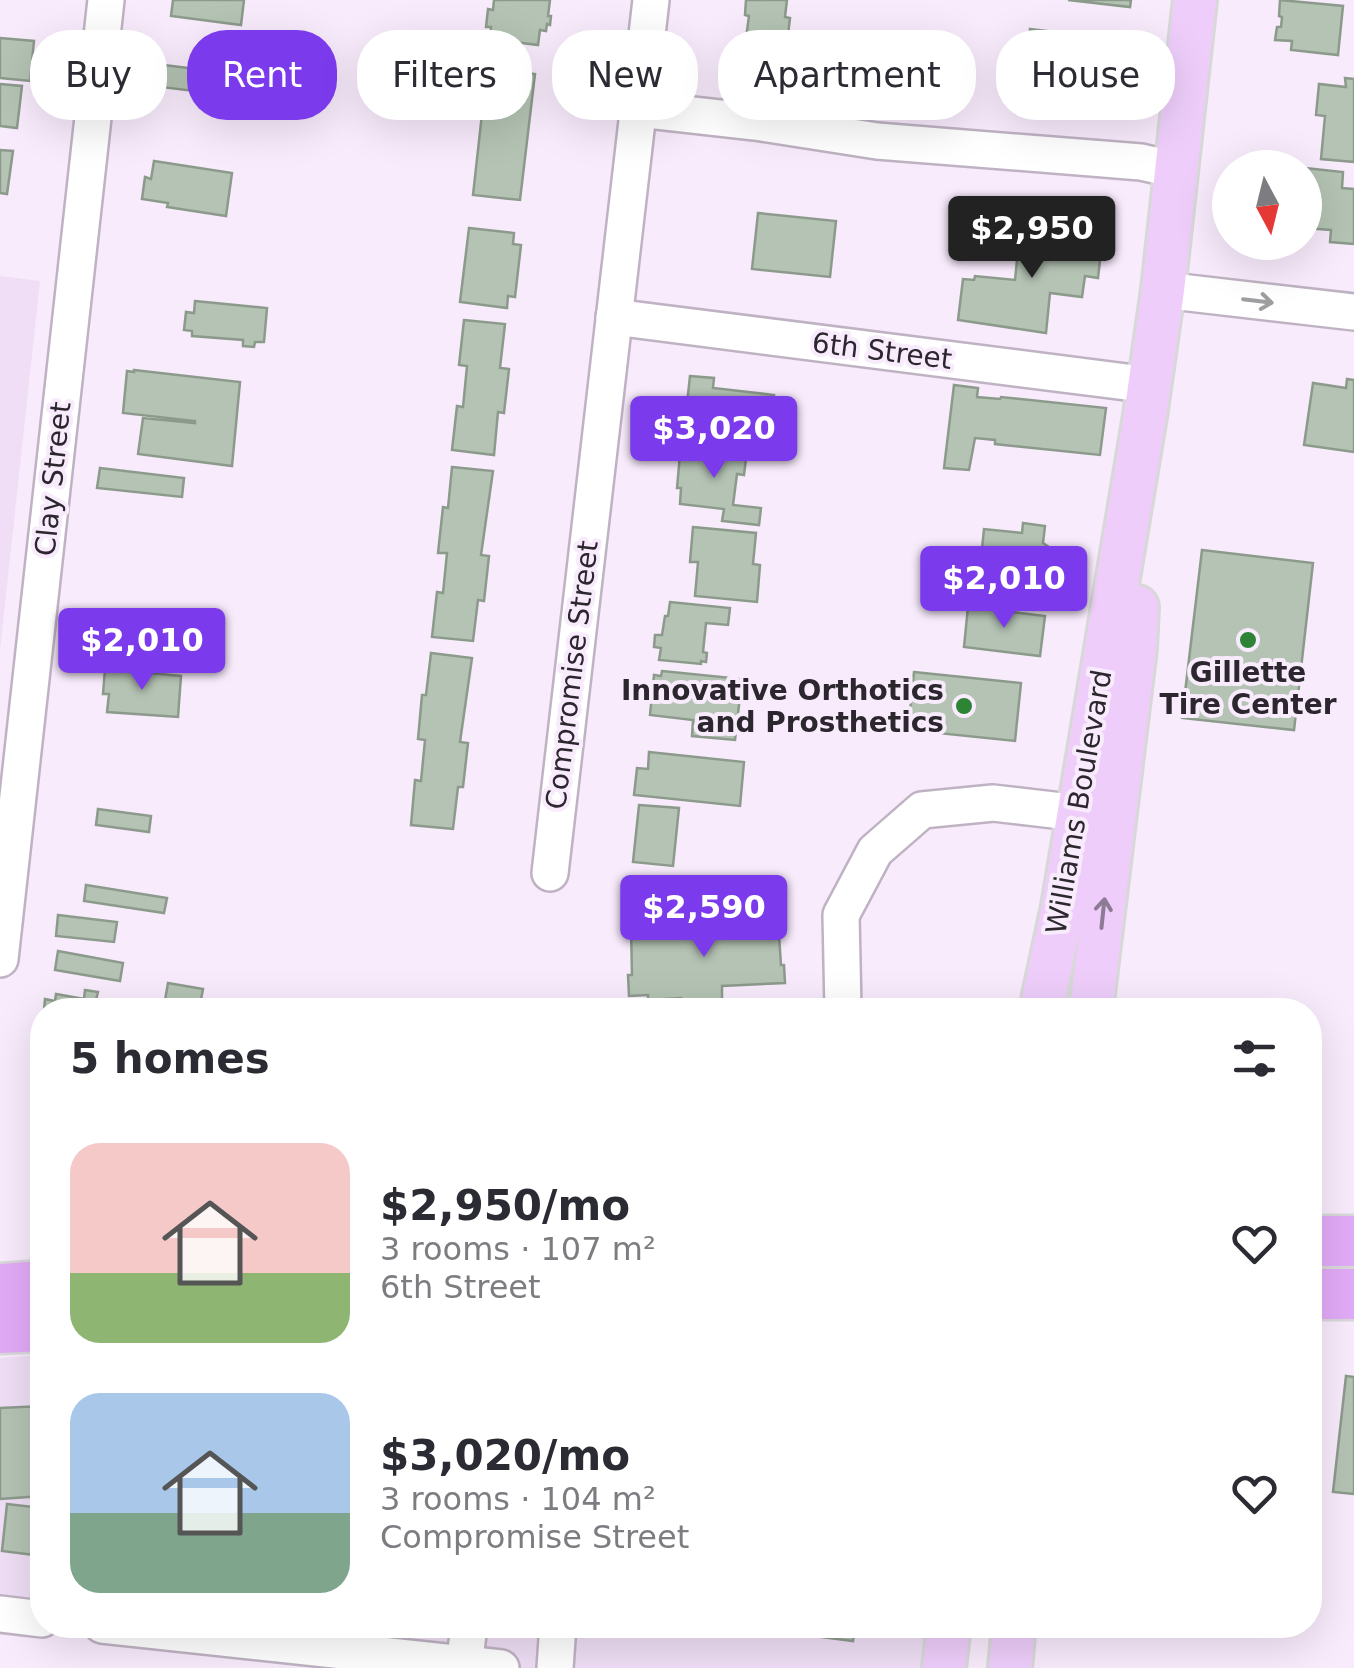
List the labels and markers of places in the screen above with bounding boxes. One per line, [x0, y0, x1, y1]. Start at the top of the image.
pin: $2,950 [951, 196, 1113, 281]
pin: $3,020 [633, 396, 795, 481]
pin: $2,010 [923, 546, 1085, 631]
pin: $2,010 [61, 608, 223, 693]
marker: Gillette Tire Center [1237, 629, 1259, 651]
place label: Gillette Tire Center [1160, 656, 1337, 721]
place label: Innovative Orthotics and Prosthetics [621, 674, 944, 739]
marker: Innovative Orthotics and Prosthetics [953, 695, 975, 717]
pin: $2,590 [623, 875, 785, 960]

